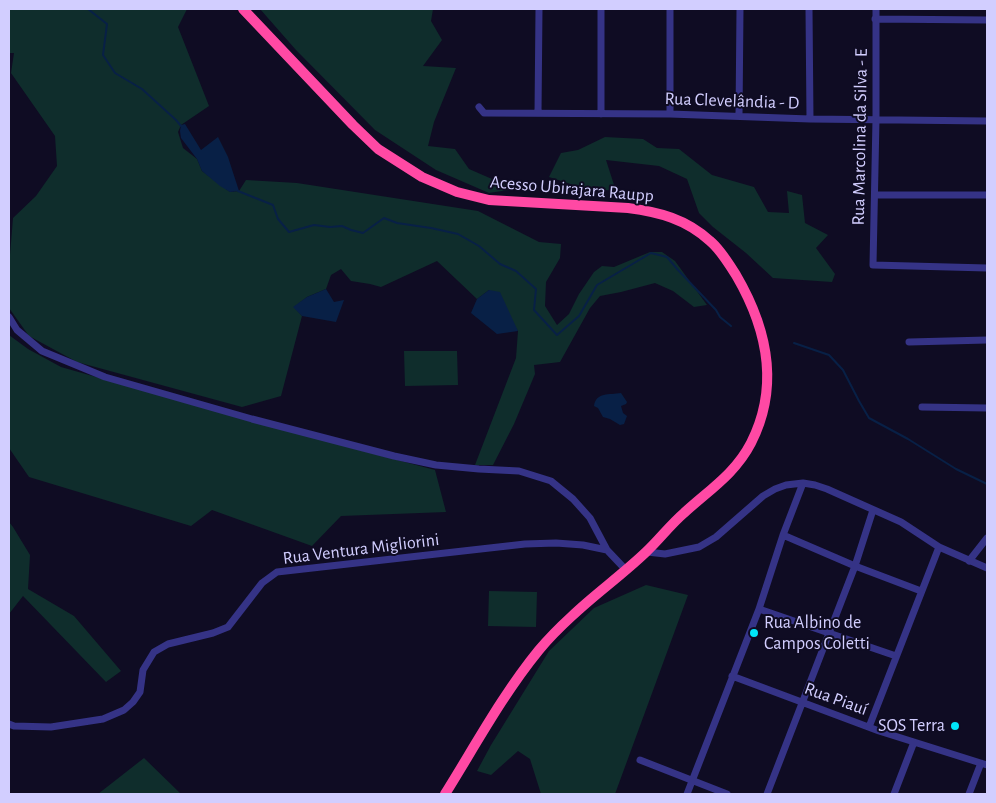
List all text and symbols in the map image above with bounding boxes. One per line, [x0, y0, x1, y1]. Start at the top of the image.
street label: Rua Marcolina da Silva - E [848, 48, 872, 226]
street label: Rua Clevelândia - D [664, 88, 800, 114]
street label: Acesso Ubirajara Raupp [489, 171, 655, 207]
street label: Rua Ventura Migliorini [282, 529, 440, 569]
place label: Rua Albino de Campos Coletti [764, 612, 870, 654]
marker: Rua Albino de Campos Coletti [748, 627, 760, 639]
street label: Rua Piauí [801, 678, 871, 720]
place label: SOS Terra [878, 715, 945, 737]
marker: SOS Terra [949, 720, 961, 732]

